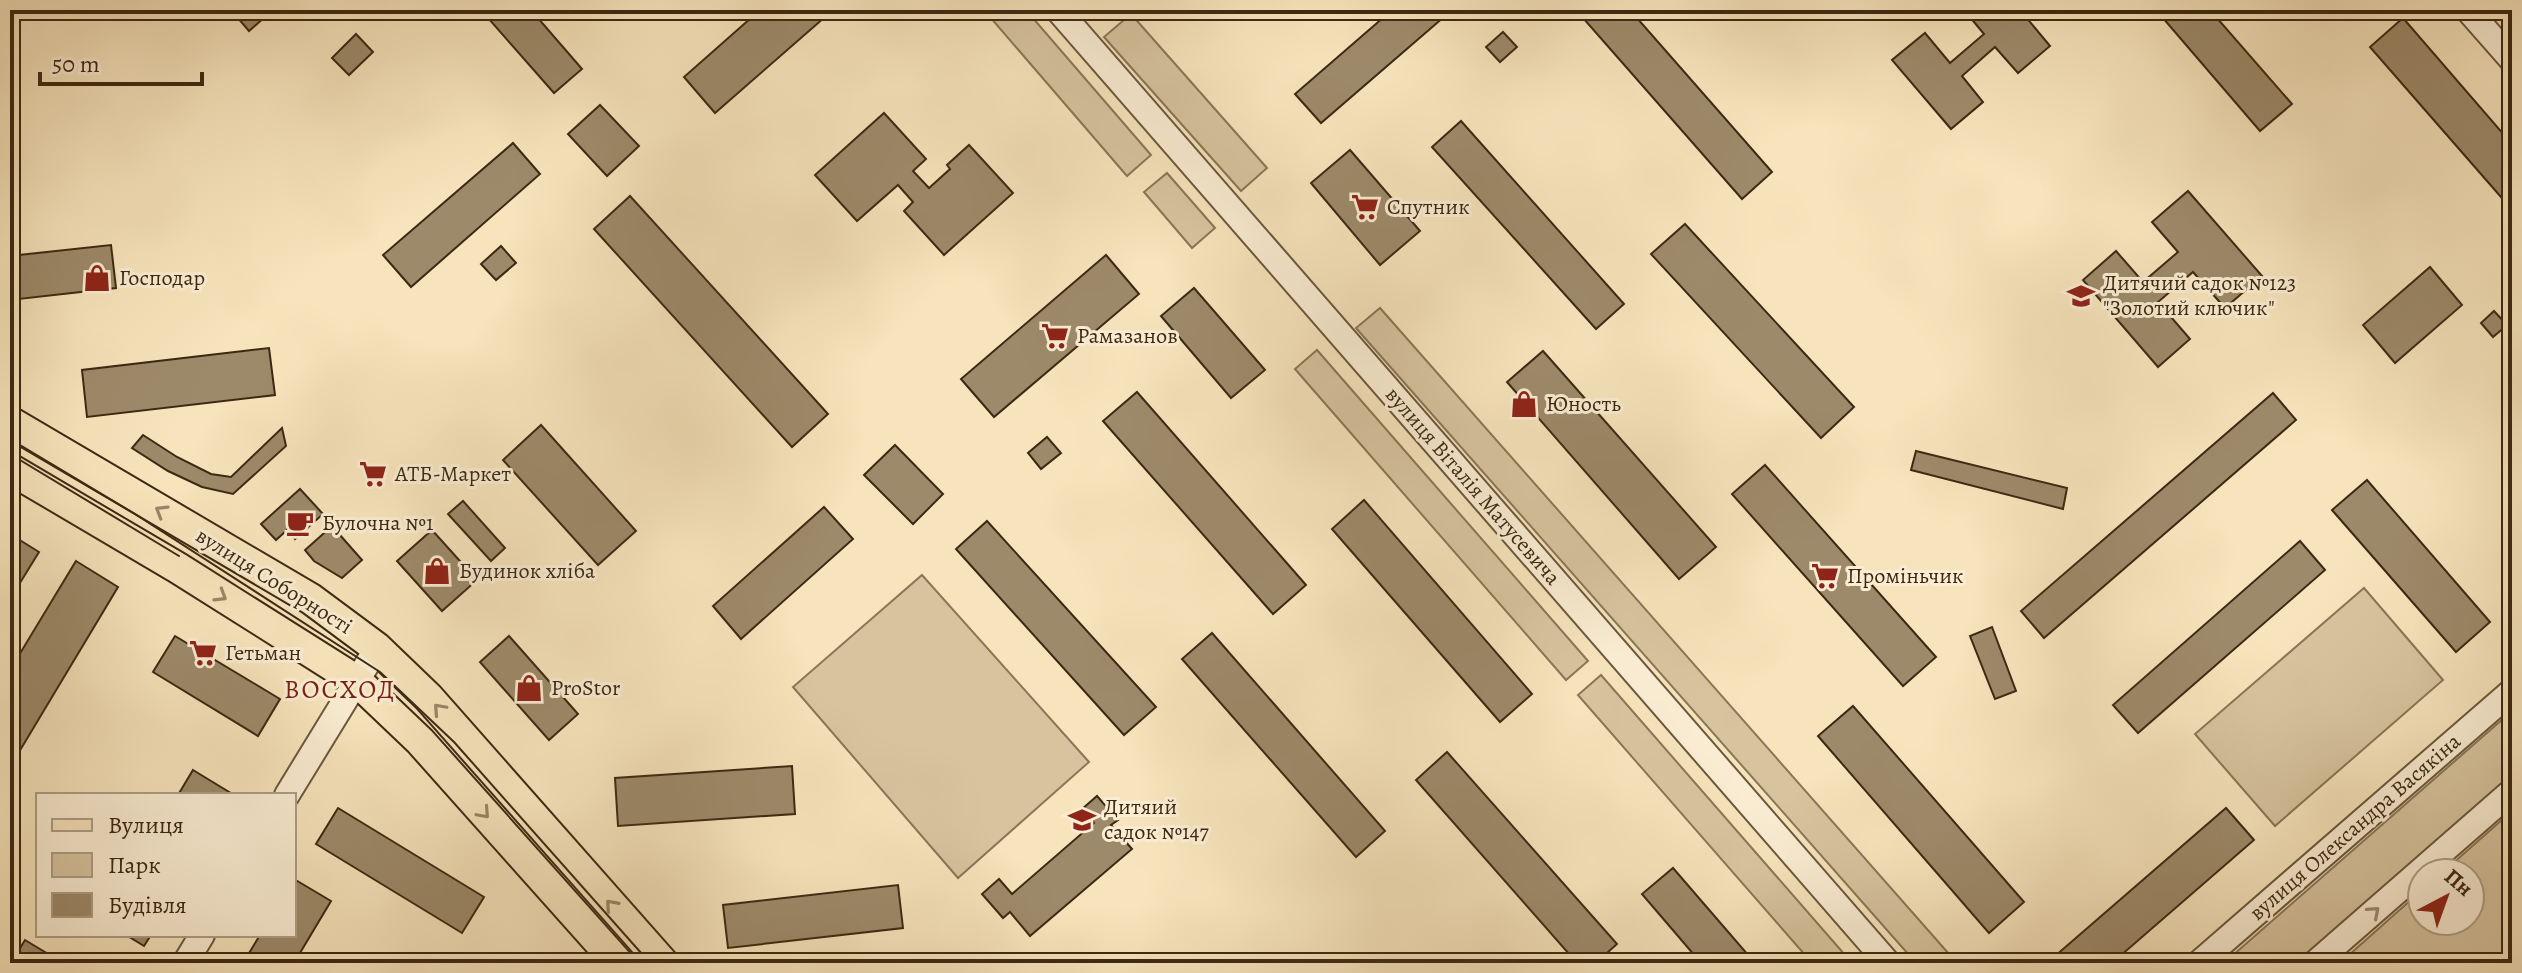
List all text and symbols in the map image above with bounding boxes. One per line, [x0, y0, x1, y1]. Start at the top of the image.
scale bar [40, 36, 202, 86]
text: 50 m [52, 48, 100, 80]
supermarket icon: Спутник [1350, 192, 1380, 222]
place label: Спутник [1387, 192, 1470, 222]
shop icon: Господар [82, 263, 112, 293]
place label: Господар [119, 263, 205, 293]
place label: Дитячий садок №123 "Золотий ключик" [2103, 268, 2296, 323]
school or university icon: Дитячий садок №123 "Золотий ключик" [2066, 281, 2096, 311]
supermarket icon: Рамазанов [1040, 321, 1070, 351]
place label: Рамазанов [1077, 321, 1178, 351]
street label: вулиця Віталія Матусевича [1378, 380, 1568, 592]
shop icon: Юность [1509, 389, 1539, 419]
place label: Юность [1546, 389, 1621, 419]
supermarket icon: АТБ-Маркет [358, 459, 388, 489]
place label: АТБ-Маркет [394, 459, 511, 489]
one-way arrow [155, 505, 170, 520]
cafe icon: Булочна №1 [285, 508, 315, 538]
place label: Булочна №1 [322, 508, 433, 538]
street label: вулиця Соборності [190, 521, 358, 641]
shop icon: Будинок хліба [422, 556, 452, 586]
place label: Будинок хліба [459, 556, 596, 586]
supermarket icon: Проміньчик [1810, 561, 1840, 591]
place label: Проміньчик [1847, 561, 1964, 591]
one-way arrow [212, 586, 227, 601]
supermarket icon: Гетьман [188, 638, 218, 668]
place label: Гетьман [225, 638, 301, 668]
district label: ВОСХОД [284, 672, 396, 707]
shop icon: ProStor [514, 673, 544, 703]
place label: ProStor [551, 673, 620, 703]
one-way arrow [435, 704, 449, 719]
street label: вулиця Олександра Васякіна [2243, 726, 2468, 927]
place label: Дитяий садок №147 [1104, 792, 1210, 847]
legend [36, 793, 296, 937]
one-way arrow [475, 803, 489, 818]
school or university icon: Дитяий садок №147 [1067, 805, 1097, 835]
text: Вулиця [108, 809, 184, 841]
text: Парк [108, 849, 161, 881]
north arrow [2406, 857, 2486, 937]
text: Пн [2438, 862, 2479, 903]
text: Будівля [108, 889, 187, 921]
one-way arrow [606, 899, 621, 914]
one-way arrow [2364, 907, 2379, 921]

